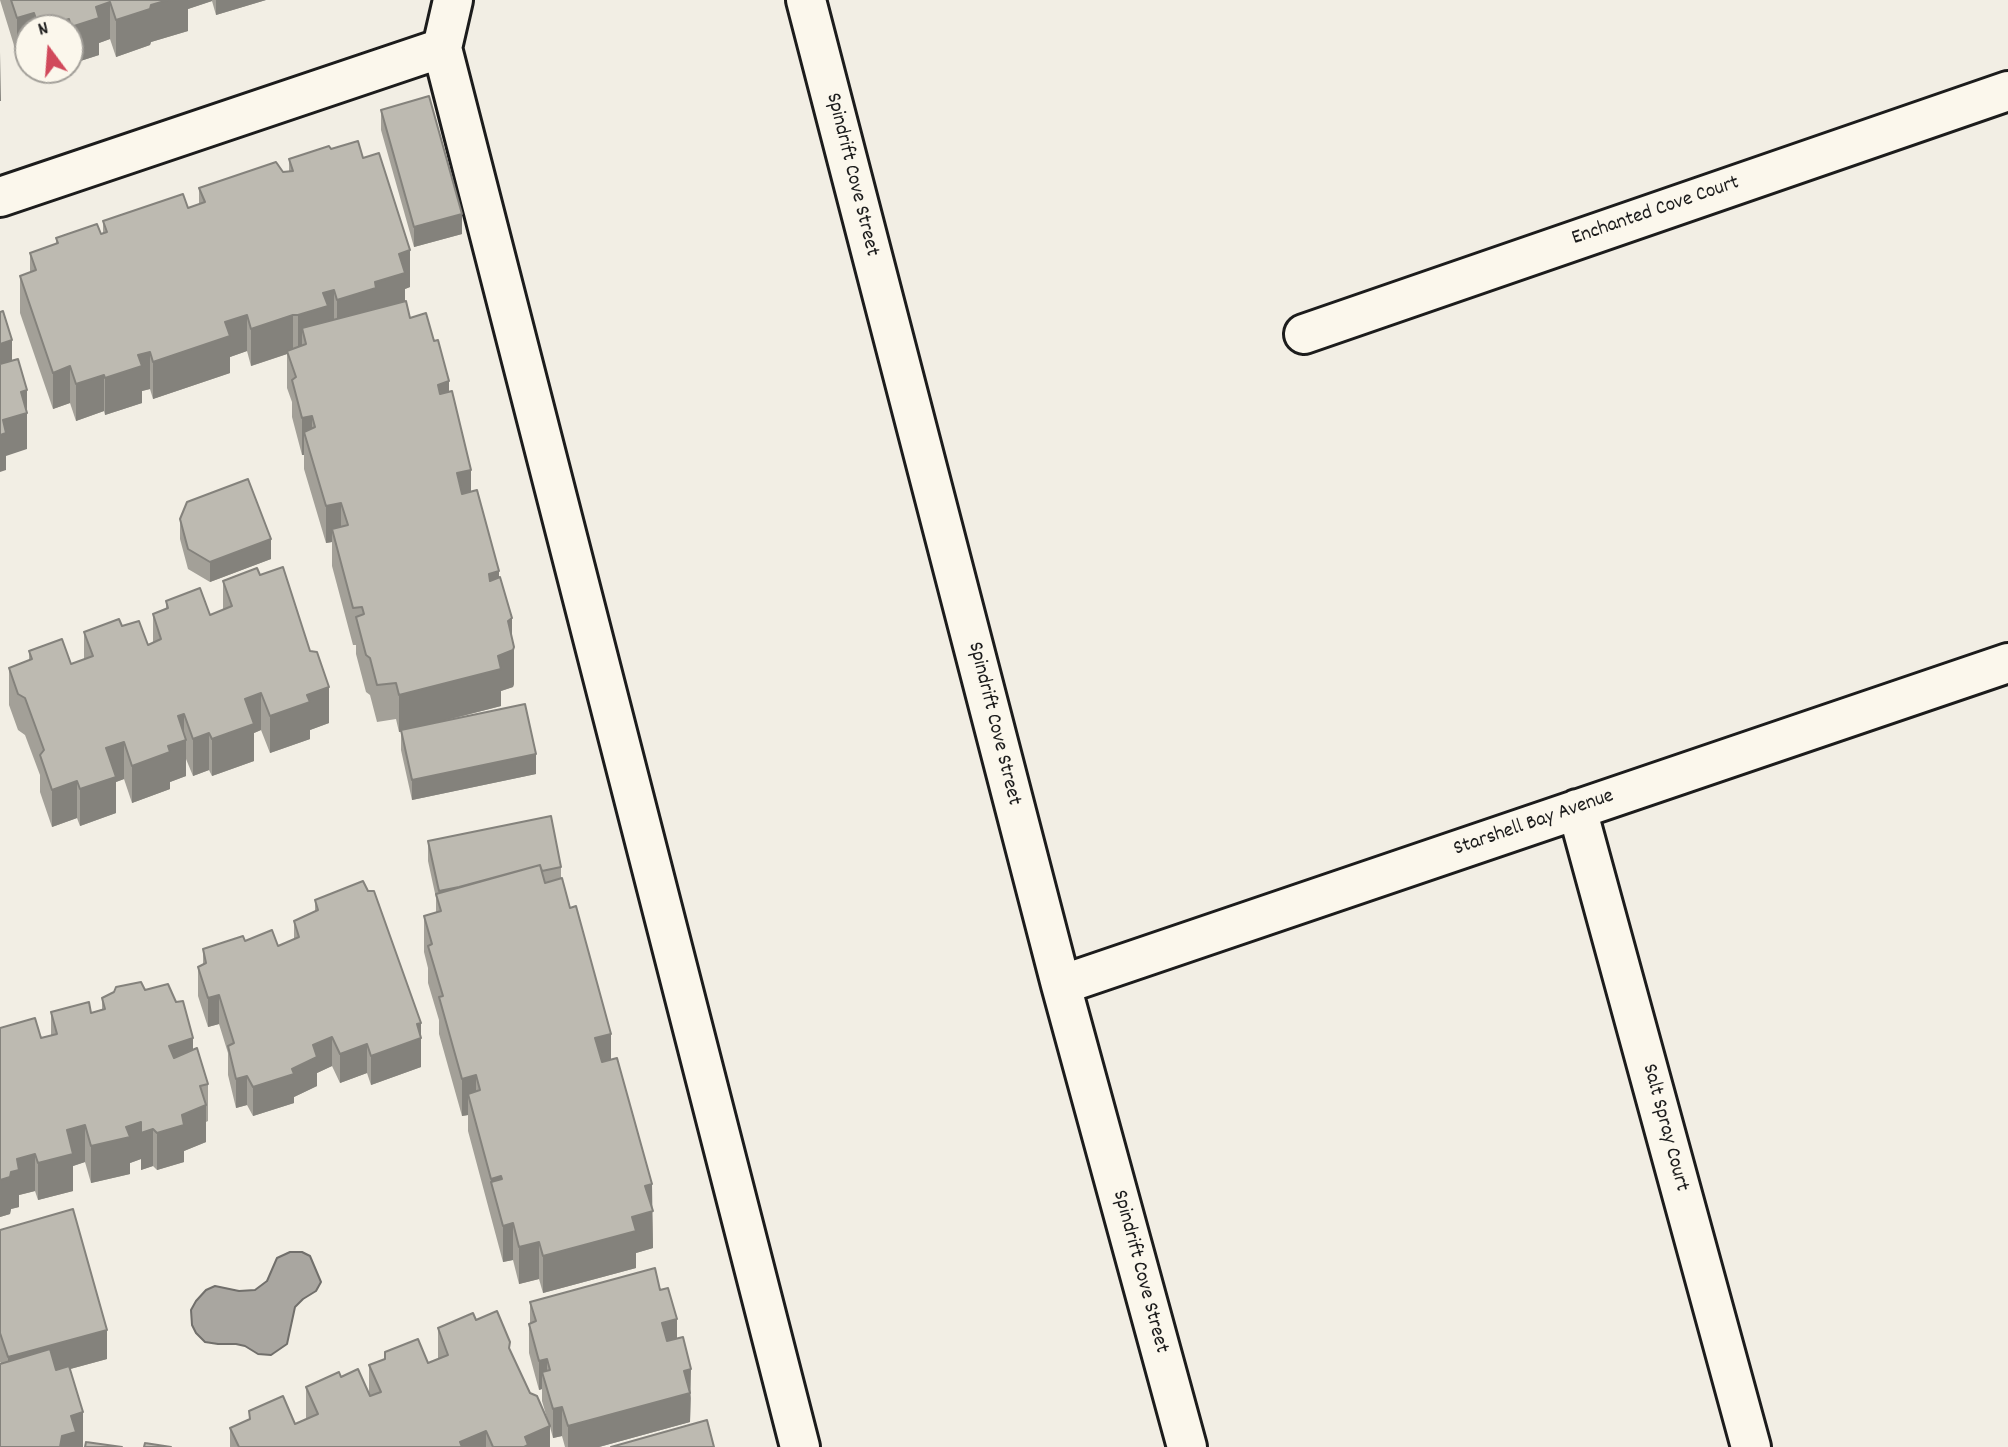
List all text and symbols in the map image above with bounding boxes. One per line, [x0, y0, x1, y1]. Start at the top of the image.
north arrow [14, 14, 84, 84]
text: N [35, 16, 52, 45]
street label: Spindrift Cove Street [819, 91, 883, 259]
street label: Enchanted Cove Court [1569, 172, 1743, 252]
street label: Spindrift Cove Street [961, 640, 1025, 808]
street label: Starshell Bay Avenue [1451, 785, 1617, 863]
street label: Salt Spray Court [1635, 1062, 1693, 1194]
street label: Spindrift Cove Street [1105, 1188, 1173, 1356]

